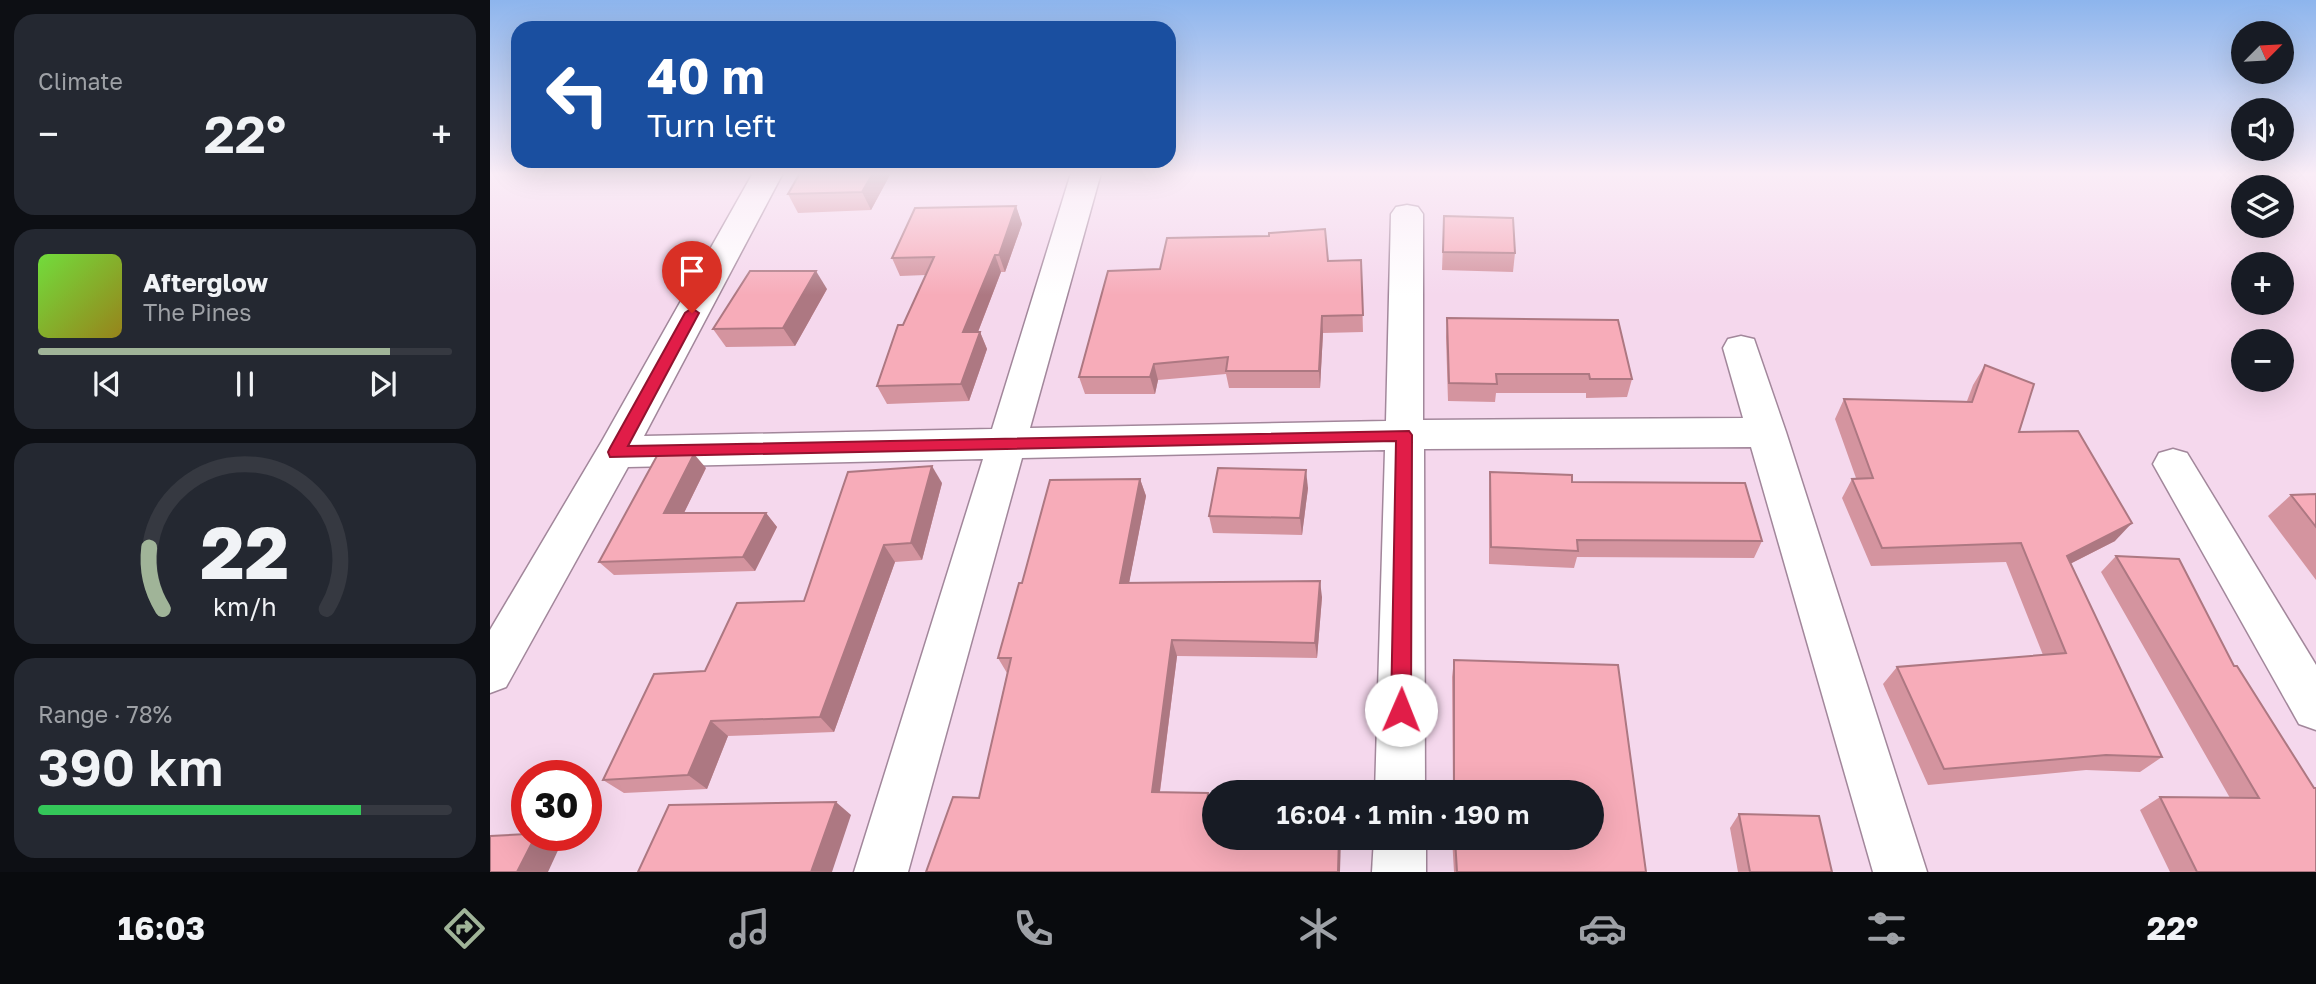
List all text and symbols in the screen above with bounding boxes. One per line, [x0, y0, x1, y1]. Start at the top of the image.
north arrow [2231, 21, 2294, 84]
map controls [2231, 21, 2294, 392]
text: 40 m [647, 46, 765, 105]
icon: left [532, 49, 623, 140]
text: Climate [38, 67, 123, 95]
button: sound [2231, 98, 2294, 161]
text: 22° [204, 102, 286, 164]
text: Turn left [647, 106, 776, 144]
text: − [38, 111, 59, 156]
text: + [431, 111, 452, 156]
button: layers [2231, 175, 2294, 238]
pin [662, 241, 722, 313]
icon: arrive [673, 252, 711, 290]
button: + [2231, 252, 2294, 315]
text: Afterglow [143, 267, 268, 298]
text: The Pines [143, 298, 251, 326]
button: − [2231, 329, 2294, 392]
icon: previous [88, 365, 126, 403]
icon: pause [226, 365, 264, 403]
icon: next [364, 365, 402, 403]
text: 22 [201, 509, 289, 596]
text: km/h [213, 591, 277, 622]
position arrow [1364, 673, 1438, 747]
text: Range · 78% [38, 700, 172, 728]
text: 390 km [38, 735, 223, 797]
speed limit sign: 30 [511, 760, 602, 851]
text: 16:04 · 1 min · 190 m [1277, 799, 1529, 830]
icon: directions [440, 904, 489, 953]
icon: music [725, 904, 774, 953]
icon: phone [1009, 904, 1058, 953]
icon: climate [1294, 904, 1343, 953]
icon: car [1578, 904, 1627, 953]
icon: filters [1862, 904, 1911, 953]
text: 16:03 [118, 909, 205, 947]
text: 22° [2147, 909, 2198, 947]

